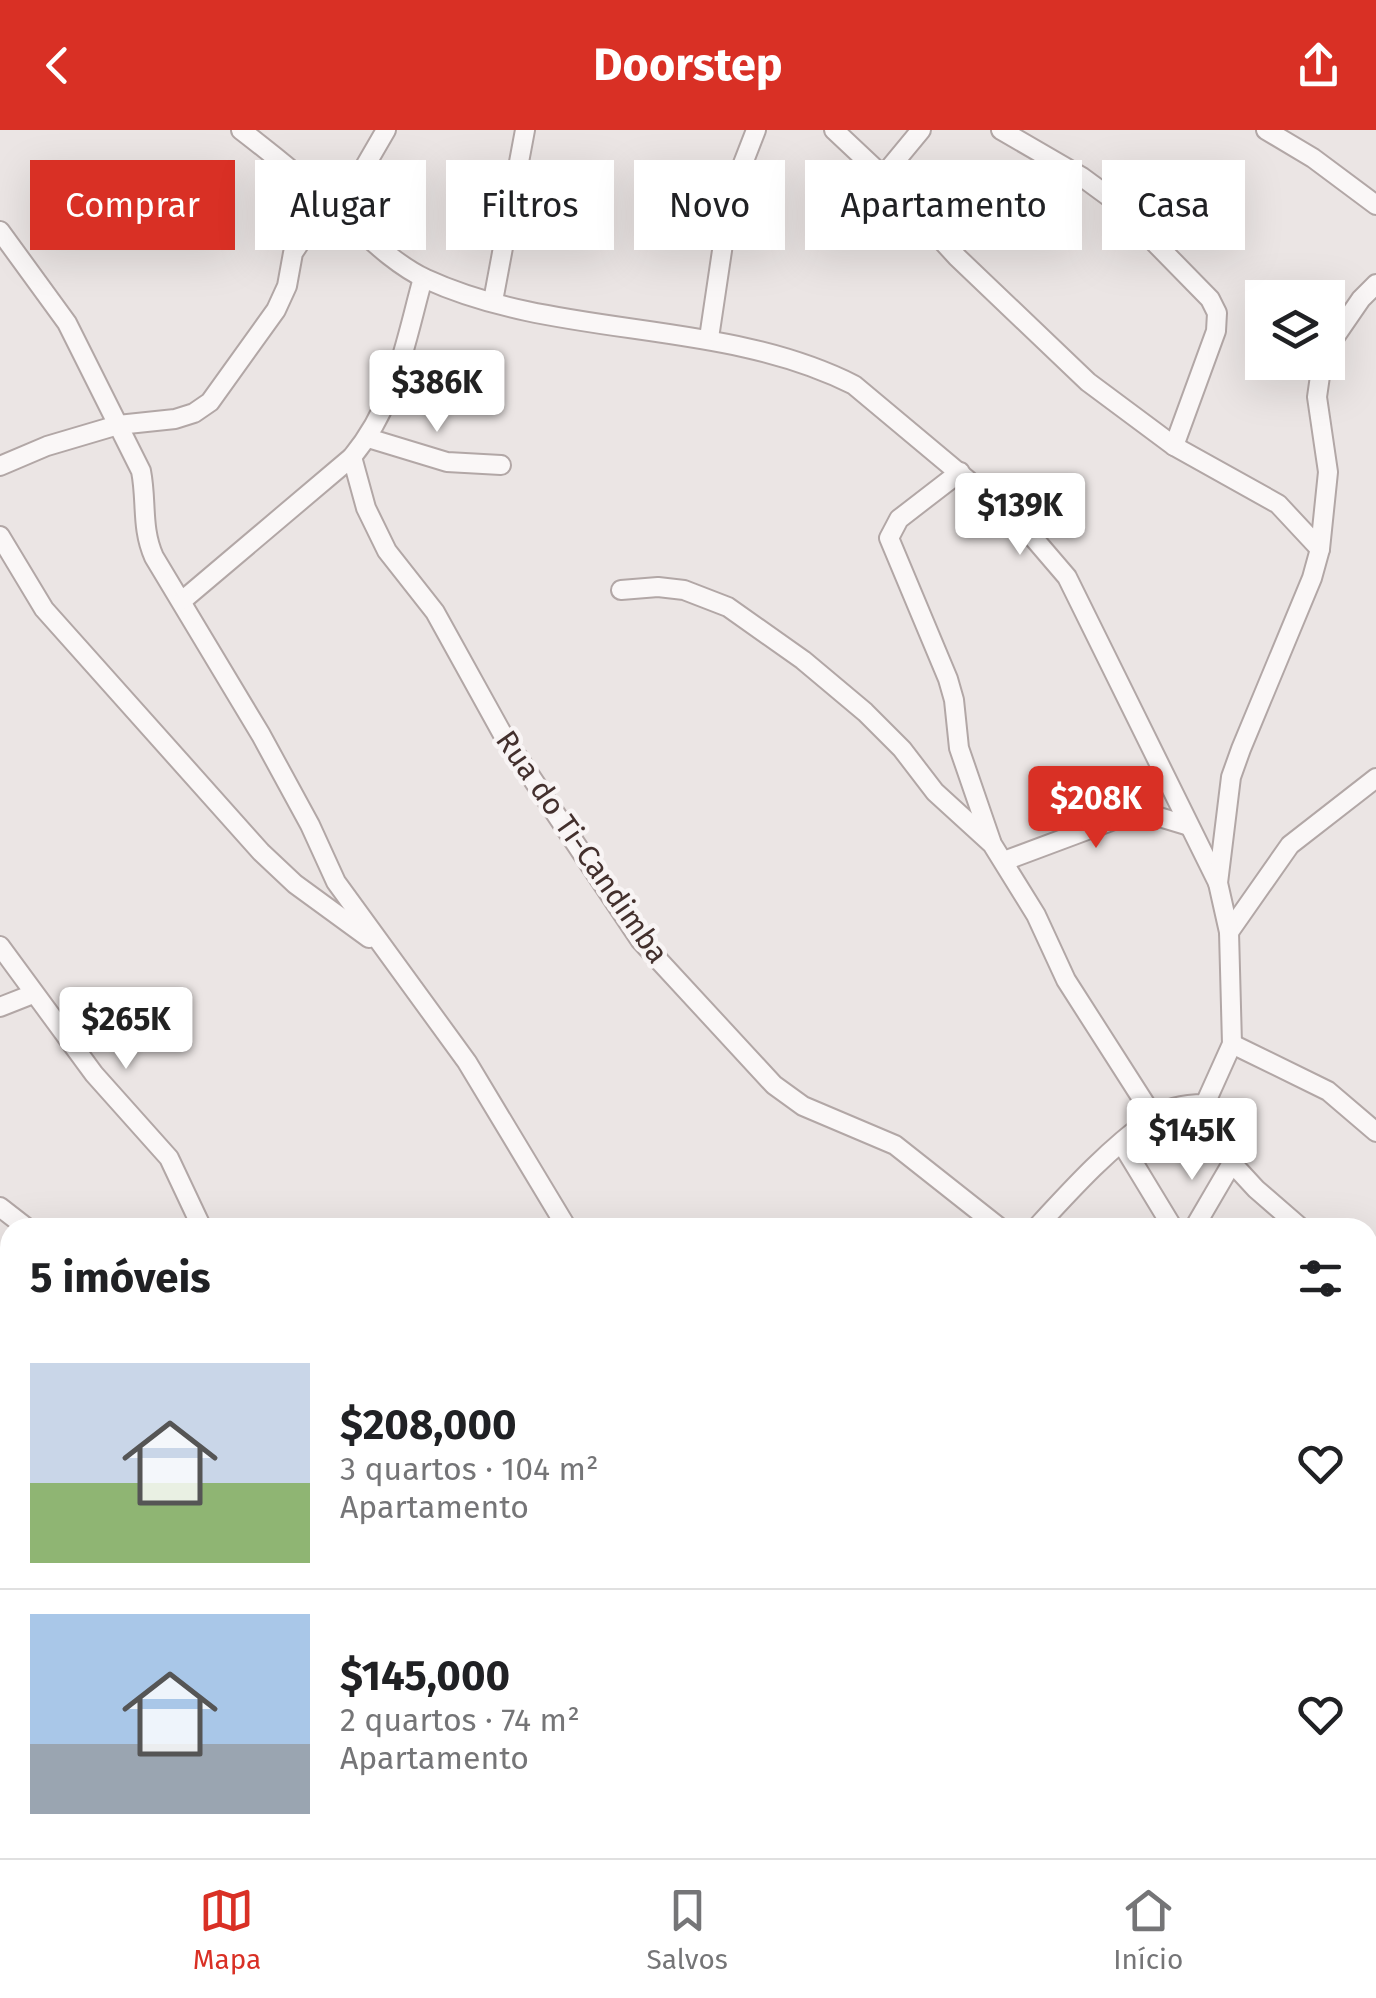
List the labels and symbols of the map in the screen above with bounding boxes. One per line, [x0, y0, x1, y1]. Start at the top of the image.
pin: $386K [367, 350, 507, 435]
pin: $139K [950, 473, 1090, 558]
street label: Rua do Ti-Candimba [488, 724, 676, 970]
pin: $208K [1026, 766, 1166, 851]
pin: $265K [56, 987, 196, 1072]
pin: $145K [1122, 1098, 1262, 1183]

